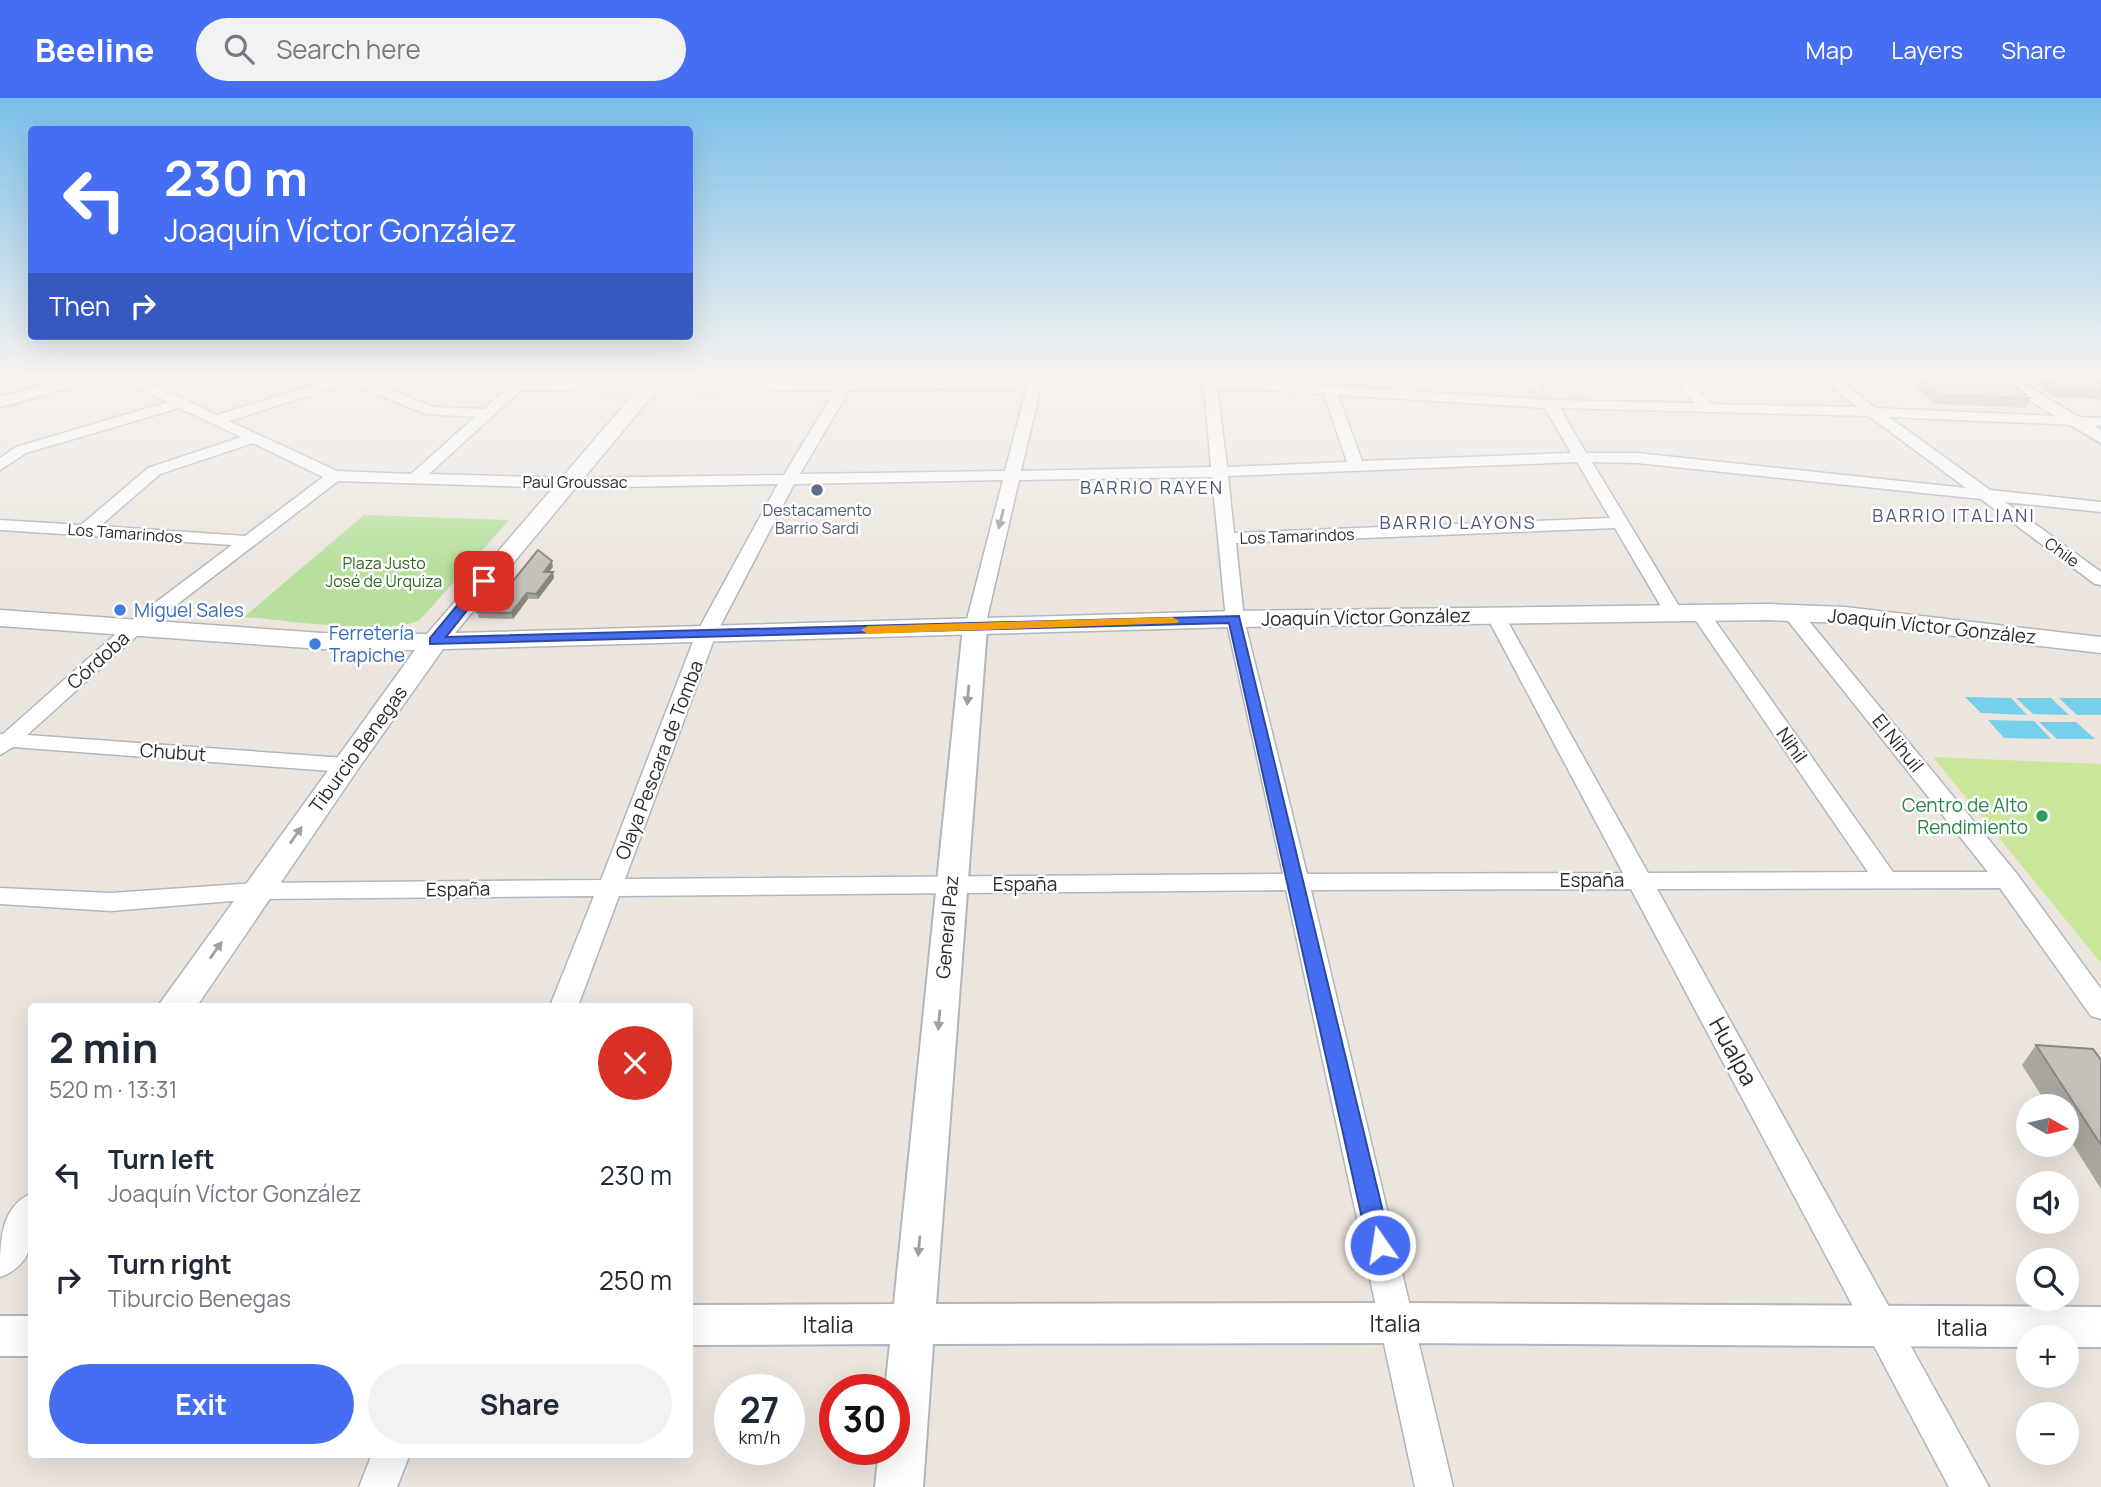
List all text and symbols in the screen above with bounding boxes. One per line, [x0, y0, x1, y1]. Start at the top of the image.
search box [196, 18, 686, 81]
text: Beeline [35, 27, 154, 72]
icon: search [220, 30, 258, 68]
text: Search here [276, 31, 421, 67]
text: Map [1806, 33, 1853, 66]
text: Layers [1891, 33, 1963, 66]
text: Share [2001, 33, 2066, 66]
text: 230 m [164, 144, 308, 211]
icon: left [49, 154, 140, 245]
text: Joaquín Víctor González [164, 208, 517, 252]
icon: right [124, 287, 162, 325]
text: Then [49, 288, 110, 324]
street label: Paul Groussac [522, 471, 628, 493]
district label: BARRIO RAYEN [1080, 475, 1224, 499]
marker: Destacamento Barrio Sardi [809, 482, 825, 498]
place label: Destacamento Barrio Sardi [762, 499, 872, 539]
district label: BARRIO ITALIANI [1872, 503, 2036, 527]
one-way arrow [995, 508, 1006, 530]
district label: BARRIO LAYONS [1379, 510, 1537, 534]
street label: Los Tamarindos [67, 518, 183, 548]
street label: Los Tamarindos [1239, 523, 1355, 549]
street label: Chile [2040, 532, 2084, 572]
pin [454, 551, 514, 611]
park label: Plaza Justo José de Urquiza [326, 552, 442, 592]
icon: arrive [465, 562, 503, 600]
place label: Miguel Sales [134, 597, 244, 623]
marker: Miguel Sales [112, 602, 128, 618]
street label: Joaquín Víctor González [1261, 602, 1471, 632]
street label: Joaquín Víctor González [1827, 602, 2037, 650]
place label: Ferretería Trapiche [329, 620, 414, 668]
street label: Córdoba [61, 625, 135, 695]
marker: Ferretería Trapiche [307, 636, 323, 652]
street label: Olaya Pescara de Tomba [609, 657, 709, 863]
street label: Tiburcio Benegas [303, 680, 413, 818]
one-way arrow [962, 685, 973, 707]
street label: El Nihuil [1867, 708, 1929, 778]
street label: Nihil [1771, 722, 1813, 768]
street label: Chubut [139, 737, 207, 767]
place label: Centro de Alto Rendimiento [1902, 792, 2028, 840]
marker: Centro de Alto Rendimiento [2034, 808, 2050, 824]
one-way arrow [289, 826, 303, 844]
street label: España [1560, 867, 1624, 893]
street label: España [993, 871, 1057, 897]
street label: General Paz [930, 874, 964, 980]
street label: España [426, 875, 490, 903]
one-way arrow [209, 941, 223, 959]
one-way arrow [933, 1009, 944, 1031]
street label: Hualpa [1702, 1011, 1766, 1091]
text: 2 min [49, 1018, 158, 1076]
button: close [598, 1026, 672, 1100]
text: 520 m · 13:31 [49, 1073, 178, 1105]
north arrow [2016, 1094, 2079, 1157]
map controls [2016, 1094, 2079, 1465]
text: Turn left [108, 1141, 215, 1177]
icon: left [49, 1156, 87, 1194]
text: 230 m [600, 1157, 672, 1193]
button: sound [2016, 1171, 2079, 1234]
text: Joaquín Víctor González [108, 1177, 361, 1209]
position arrow [1343, 1208, 1417, 1282]
one-way arrow [913, 1235, 924, 1257]
text: Turn right [108, 1246, 232, 1282]
button: search [2016, 1248, 2079, 1311]
icon: right [49, 1261, 87, 1299]
text: 250 m [599, 1262, 672, 1298]
text: Tiburcio Benegas [108, 1282, 291, 1314]
street label: Italia [1370, 1307, 1420, 1339]
street label: Italia [803, 1308, 853, 1340]
street label: Italia [1937, 1311, 1987, 1343]
button: + [2016, 1325, 2079, 1388]
button: Exit [49, 1364, 354, 1444]
button: Share [368, 1364, 672, 1444]
speed limit sign: 30 [819, 1374, 910, 1465]
text: 27 [740, 1386, 779, 1434]
button: − [2016, 1402, 2079, 1465]
text: km/h [739, 1425, 780, 1449]

